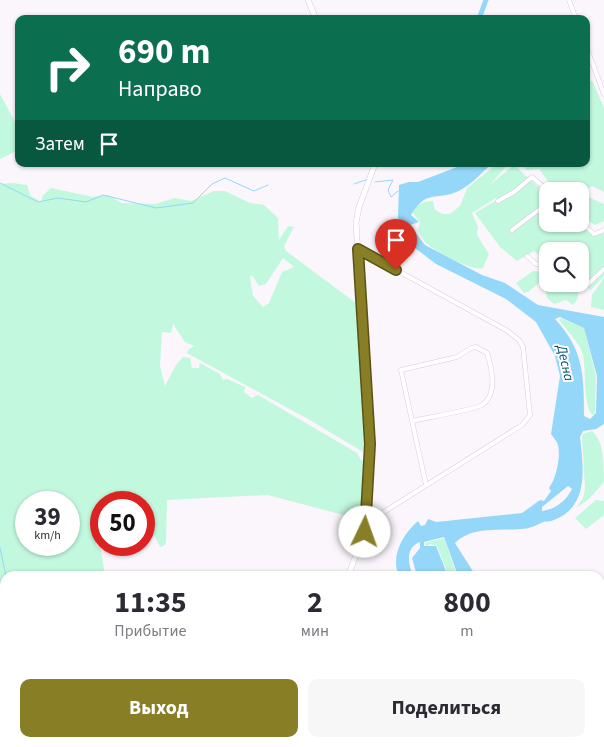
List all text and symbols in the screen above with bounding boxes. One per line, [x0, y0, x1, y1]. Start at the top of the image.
text: 690 m [118, 27, 210, 77]
icon: right [35, 35, 100, 100]
text: Направо [118, 73, 202, 105]
icon: arrive [95, 130, 123, 158]
text: Затем [35, 131, 85, 158]
map controls [539, 182, 589, 292]
button: sound [539, 182, 589, 232]
pin [375, 219, 417, 270]
icon: arrive [382, 226, 410, 254]
button: search [539, 242, 589, 292]
water label: Десна [551, 342, 579, 384]
speed limit sign: 50 [90, 491, 155, 556]
text: 39 [34, 499, 61, 535]
position arrow [338, 505, 390, 557]
text: km/h [34, 527, 61, 544]
text: 11:35 [114, 581, 187, 624]
text: 2 [307, 581, 323, 624]
text: 800 [443, 581, 491, 624]
text: Прибытие [114, 620, 186, 642]
text: мин [301, 620, 329, 642]
text: m [460, 620, 474, 642]
button: Выход [20, 679, 298, 737]
button: Поделиться [308, 679, 585, 737]

